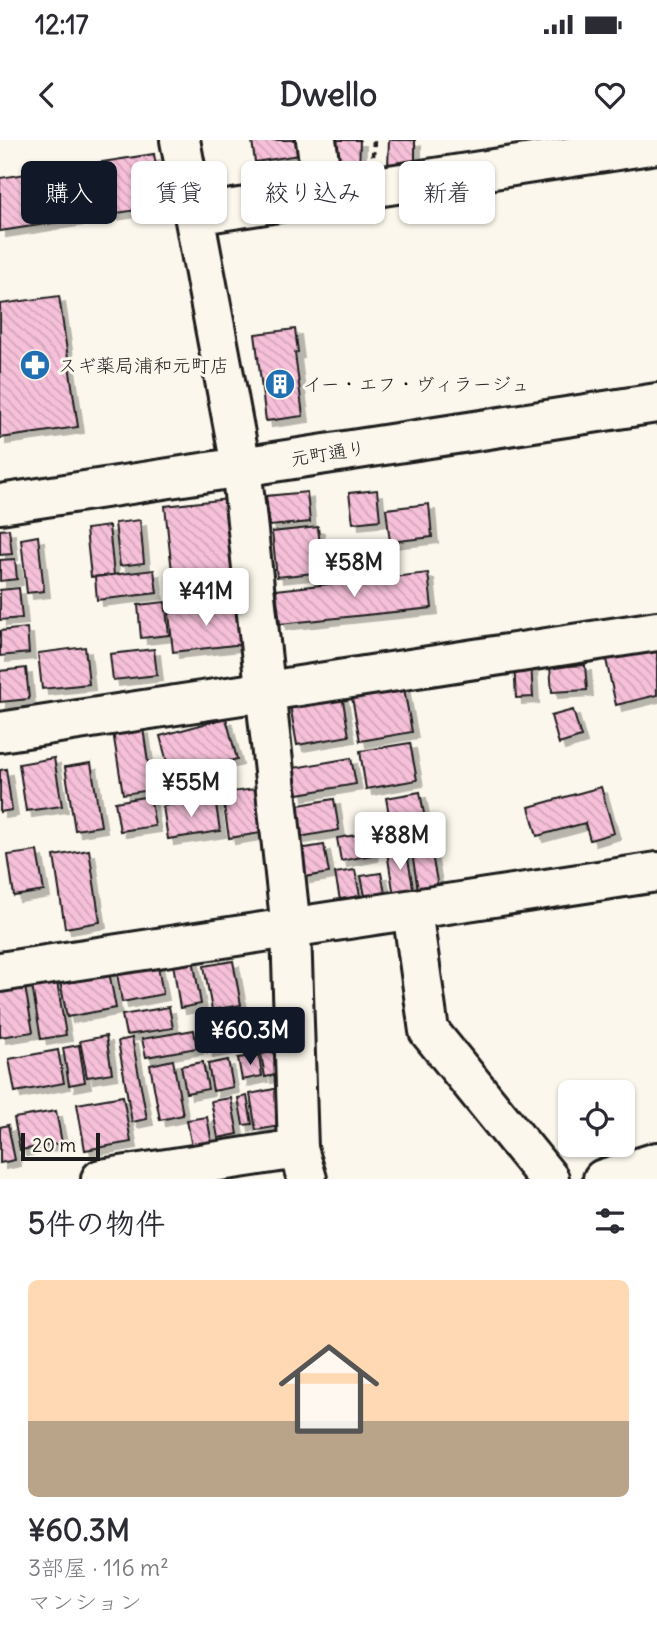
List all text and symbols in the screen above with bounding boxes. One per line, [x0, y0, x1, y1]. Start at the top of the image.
text: 12:17 [35, 8, 89, 41]
text: Dwello [280, 74, 377, 115]
icon: back [28, 76, 66, 114]
icon: heart [591, 76, 629, 114]
chip: 購入 [21, 161, 117, 224]
chip: 賃貸 [131, 161, 227, 224]
chip: 絞り込み [241, 161, 385, 224]
chip: 新着 [399, 161, 495, 224]
pharmacy icon: スギ薬局浦和元町店 [18, 348, 52, 382]
place label: スギ薬局浦和元町店 [58, 353, 229, 377]
building icon: イー・エフ・ヴィラージュ [263, 367, 297, 401]
place label: イー・エフ・ヴィラージュ [303, 372, 530, 396]
street label: 元町通り [289, 435, 367, 471]
pin: ¥58M [313, 540, 395, 599]
text: ¥58M [325, 547, 383, 576]
pin: ¥41M [165, 568, 247, 628]
text: ¥41M [179, 576, 233, 605]
pin: ¥55M [150, 760, 232, 819]
text: ¥55M [162, 767, 220, 796]
pin: ¥88M [359, 812, 441, 872]
text: ¥88M [371, 820, 429, 849]
pin: ¥60.3M [193, 1007, 307, 1067]
text: ¥60.3M [211, 1015, 289, 1044]
map controls [558, 1080, 635, 1157]
button: locate [558, 1080, 635, 1157]
scale bar [21, 1130, 100, 1162]
text: 20 m [32, 1133, 76, 1157]
icon: filters [591, 1202, 629, 1240]
text: 5件の物件 [28, 1204, 165, 1242]
icon: home [266, 1326, 392, 1452]
text: ¥60.3M [28, 1511, 130, 1549]
text: 3部屋 · 116 m² [28, 1553, 169, 1582]
text: マンション [28, 1587, 142, 1616]

